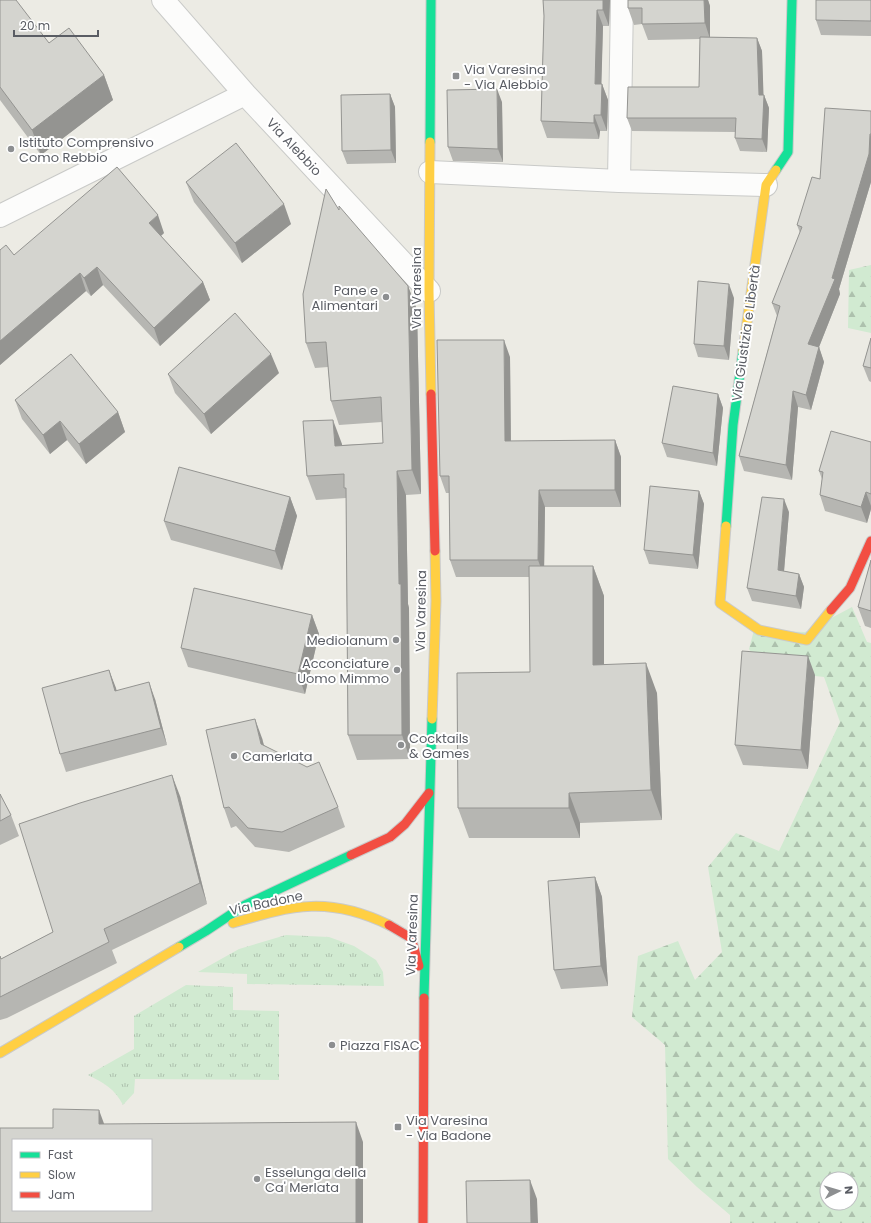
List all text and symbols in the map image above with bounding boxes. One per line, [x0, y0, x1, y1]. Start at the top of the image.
scale bar [14, 12, 98, 38]
text: 20 m [20, 17, 50, 34]
place label: Via Varesina - Via Alebbio [464, 60, 548, 94]
marker: Via Varesina - Via Alebbio [451, 71, 461, 81]
street label: Via Alebbio [262, 114, 326, 180]
place label: Istituto Comprensivo Como Rebbio [19, 133, 154, 167]
marker: Istituto Comprensivo Como Rebbio [6, 144, 16, 154]
street label: Via Varesina [407, 247, 426, 329]
street label: Via Giustizia e Libertà [727, 264, 765, 402]
place label: Pane e Alimentari [312, 281, 378, 315]
marker: Pane e Alimentari [381, 292, 391, 302]
street label: Via Varesina [411, 570, 431, 652]
place label: Mediolanum [306, 631, 388, 650]
marker: Mediolanum [391, 635, 401, 645]
place label: Acconciature Uomo Mimmo [297, 654, 389, 688]
marker: Acconciature Uomo Mimmo [392, 665, 402, 675]
place label: Cocktails & Games [409, 729, 469, 763]
marker: Cocktails & Games [396, 740, 406, 750]
place label: Camerlata [242, 747, 313, 766]
marker: Camerlata [229, 751, 239, 761]
street label: Via Badone [228, 886, 304, 920]
street label: Via Varesina [401, 894, 423, 976]
place label: Piazza FISAC [340, 1036, 420, 1055]
marker: Piazza FISAC [327, 1040, 337, 1050]
place label: Via Varesina - Via Badone [406, 1111, 491, 1145]
marker: Via Varesina - Via Badone [393, 1122, 403, 1132]
legend [12, 1139, 152, 1211]
text: Fast [48, 1146, 73, 1163]
place label: Esselunga della Ca' Merlata [265, 1163, 366, 1197]
text: Slow [48, 1166, 76, 1183]
north arrow [819, 1171, 859, 1211]
marker: Esselunga della Ca' Merlata [252, 1174, 262, 1184]
text: N [841, 1185, 857, 1195]
text: Jam [48, 1186, 75, 1203]

